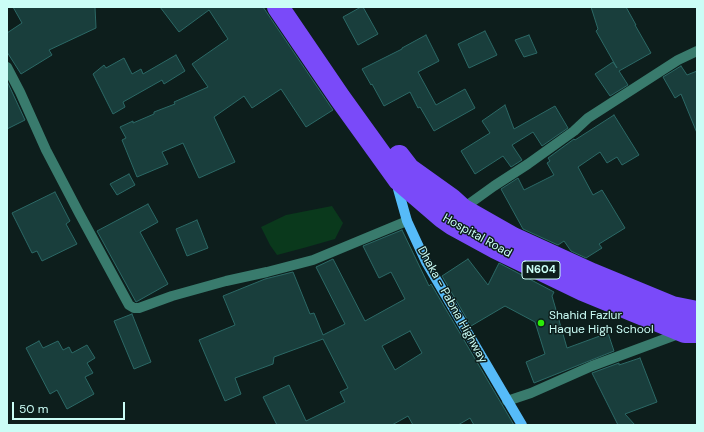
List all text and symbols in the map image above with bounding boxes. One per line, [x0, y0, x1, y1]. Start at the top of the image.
street label: Hospital Road [440, 211, 514, 261]
street label: Dhaka - Pabna Highway [414, 244, 490, 366]
road number: N604 [522, 261, 560, 279]
place label: Shahid Fazlur Haque High School [549, 309, 654, 337]
marker: Shahid Fazlur Haque High School [536, 318, 546, 328]
scale bar [14, 394, 127, 420]
text: 50 m [19, 401, 48, 417]

